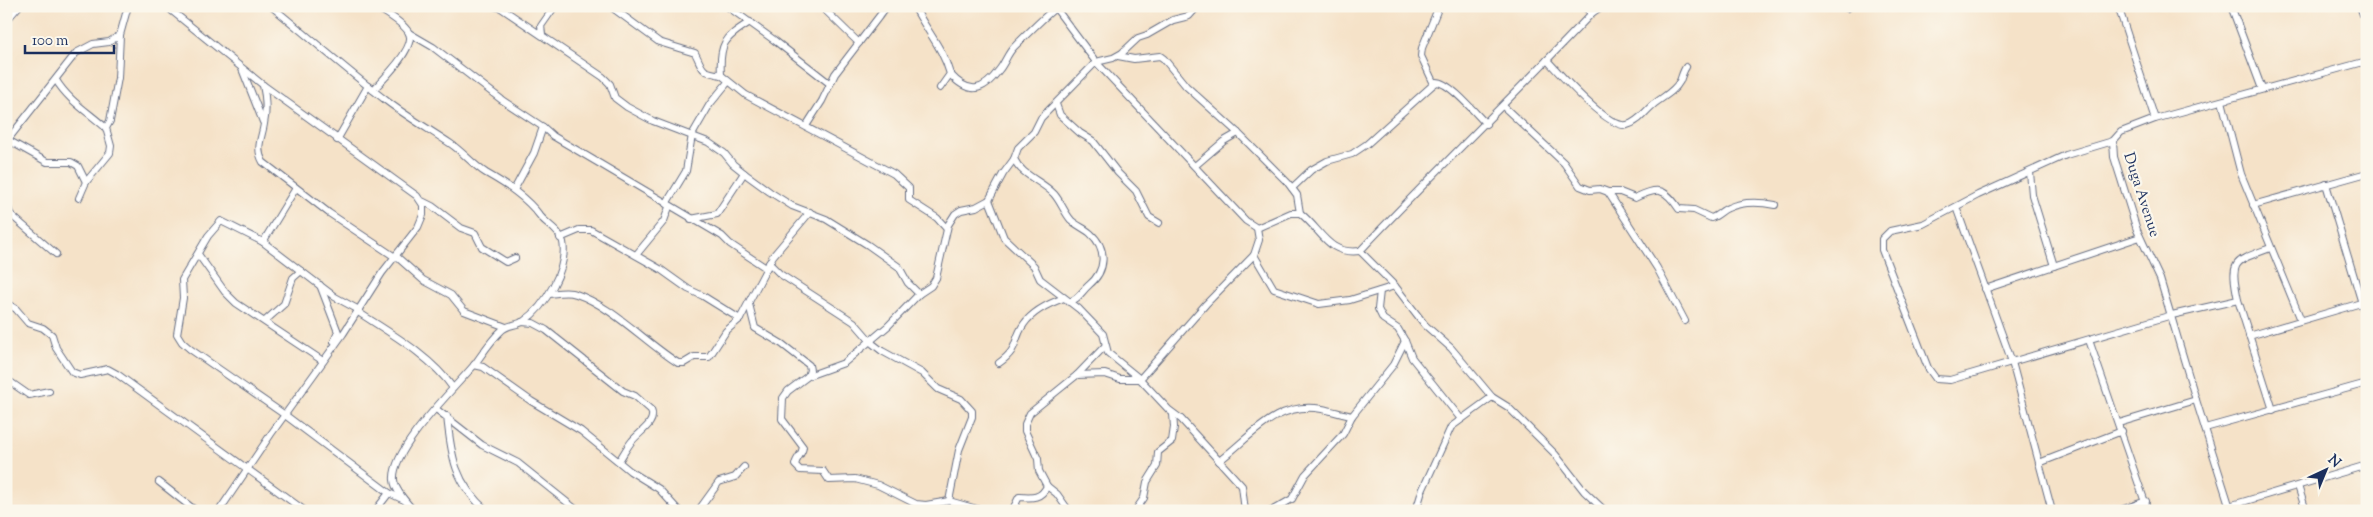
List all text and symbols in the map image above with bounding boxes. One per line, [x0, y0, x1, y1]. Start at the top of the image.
scale bar [25, 22, 114, 54]
text: 100 m [32, 31, 69, 52]
street label: Duga Avenue [2117, 150, 2165, 240]
north arrow [2300, 444, 2350, 494]
text: N [2323, 451, 2345, 473]

